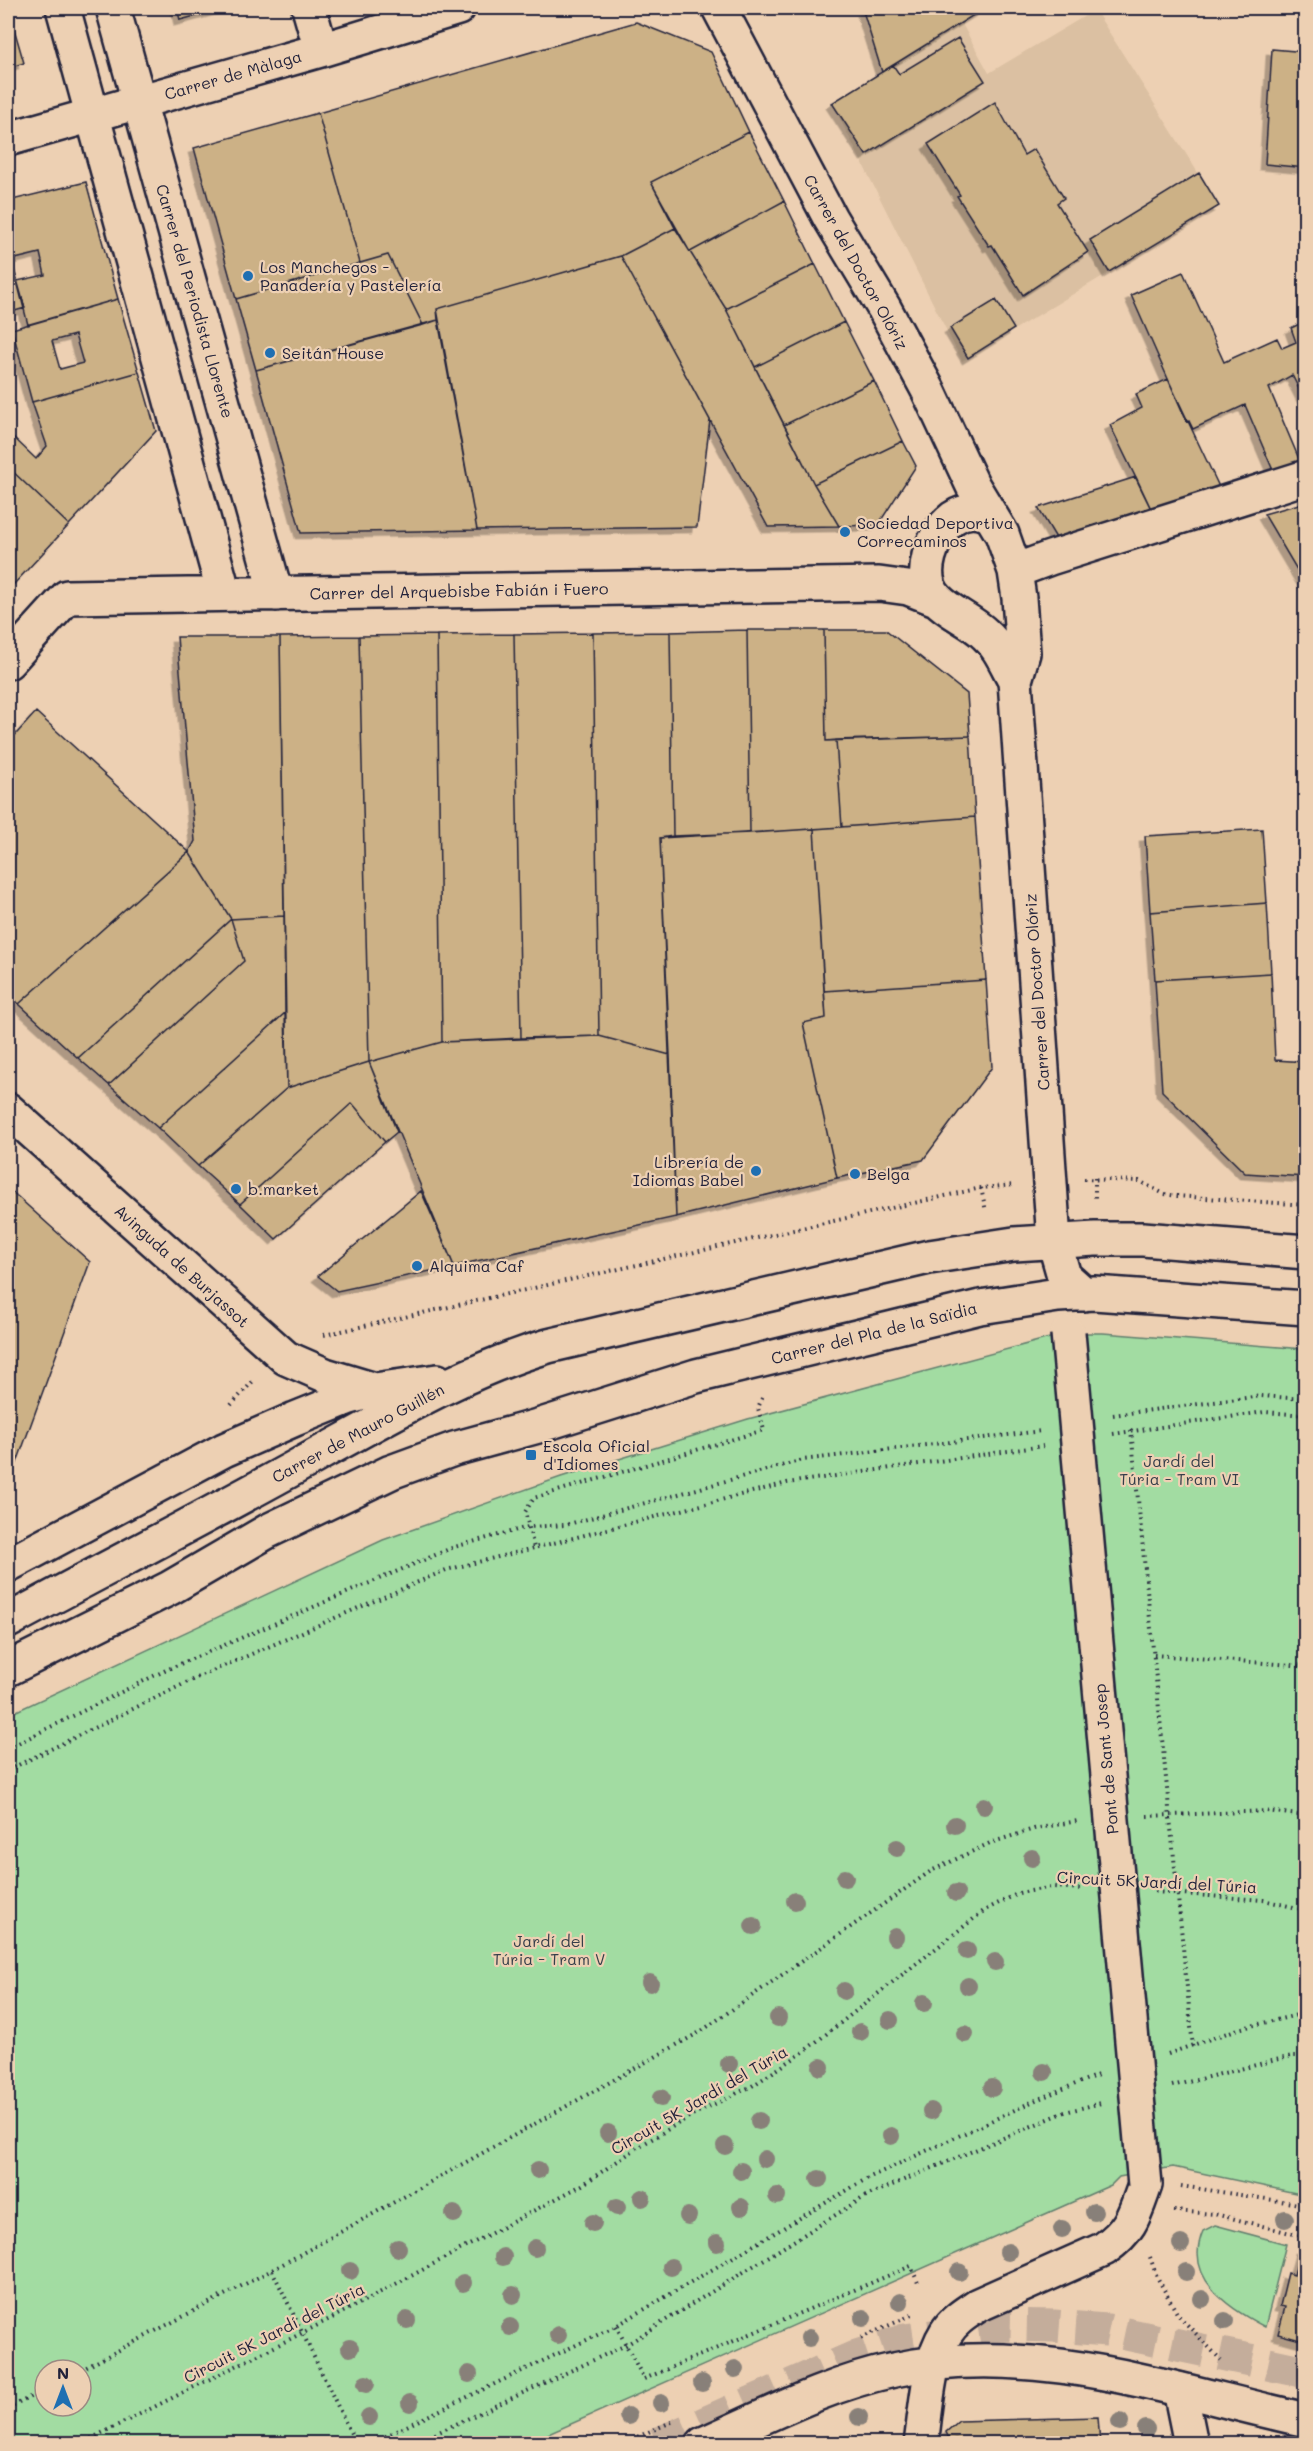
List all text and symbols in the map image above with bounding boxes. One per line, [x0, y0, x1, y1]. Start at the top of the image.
street label: Carrer de Màlaga [162, 45, 304, 104]
street label: Carrer del Doctor Olóriz [799, 170, 913, 353]
street label: Carrer del Periodista Llorente [152, 181, 239, 420]
place label: Los Manchegos - Panadería y Pastelería [260, 256, 442, 295]
marker: Los Manchegos - Panadería y Pastelería [241, 269, 255, 283]
place label: Seitán House [282, 342, 384, 363]
marker: Seitán House [263, 346, 277, 360]
place label: Sociedad Deportiva Correcaminos [857, 512, 1014, 551]
marker: Sociedad Deportiva Correcaminos [838, 525, 852, 539]
street label: Carrer del Arquebisbe Fabián i Fuero [309, 577, 609, 604]
street label: Carrer del Doctor Olóriz [1019, 893, 1054, 1091]
place label: Librería de Idiomas Babel [633, 1151, 744, 1190]
place label: Belga [867, 1163, 910, 1184]
marker: Librería de Idiomas Babel [749, 1164, 763, 1178]
marker: Belga [848, 1167, 862, 1181]
place label: b.market [248, 1178, 319, 1199]
marker: b.market [229, 1182, 243, 1196]
street label: Avinguda de Burjassot [111, 1200, 254, 1332]
place label: Alquima Caf [429, 1255, 524, 1276]
marker: Alquima Caf [410, 1259, 424, 1273]
street label: Carrer del Pla de la Saïdia [769, 1297, 979, 1368]
street label: Carrer de Mauro Guillén [268, 1378, 448, 1487]
place label: Escola Oficial d'Idiomes [543, 1435, 650, 1474]
marker: Escola Oficial d'Idiomes [524, 1448, 538, 1462]
park label: Jardí del Túria - Tram VI [1119, 1450, 1239, 1489]
street label: Pont de Sant Josep [1088, 1683, 1123, 1835]
street label: Circuit 5K Jardí del Túria [1056, 1866, 1258, 1897]
park label: Jardí del Túria - Tram V [493, 1930, 605, 1969]
street label: Circuit 5K Jardí del Túria [607, 2040, 791, 2159]
street label: Circuit 5K Jardí del Túria [180, 2278, 368, 2387]
north arrow [33, 2358, 93, 2418]
text: N [57, 2362, 69, 2383]

